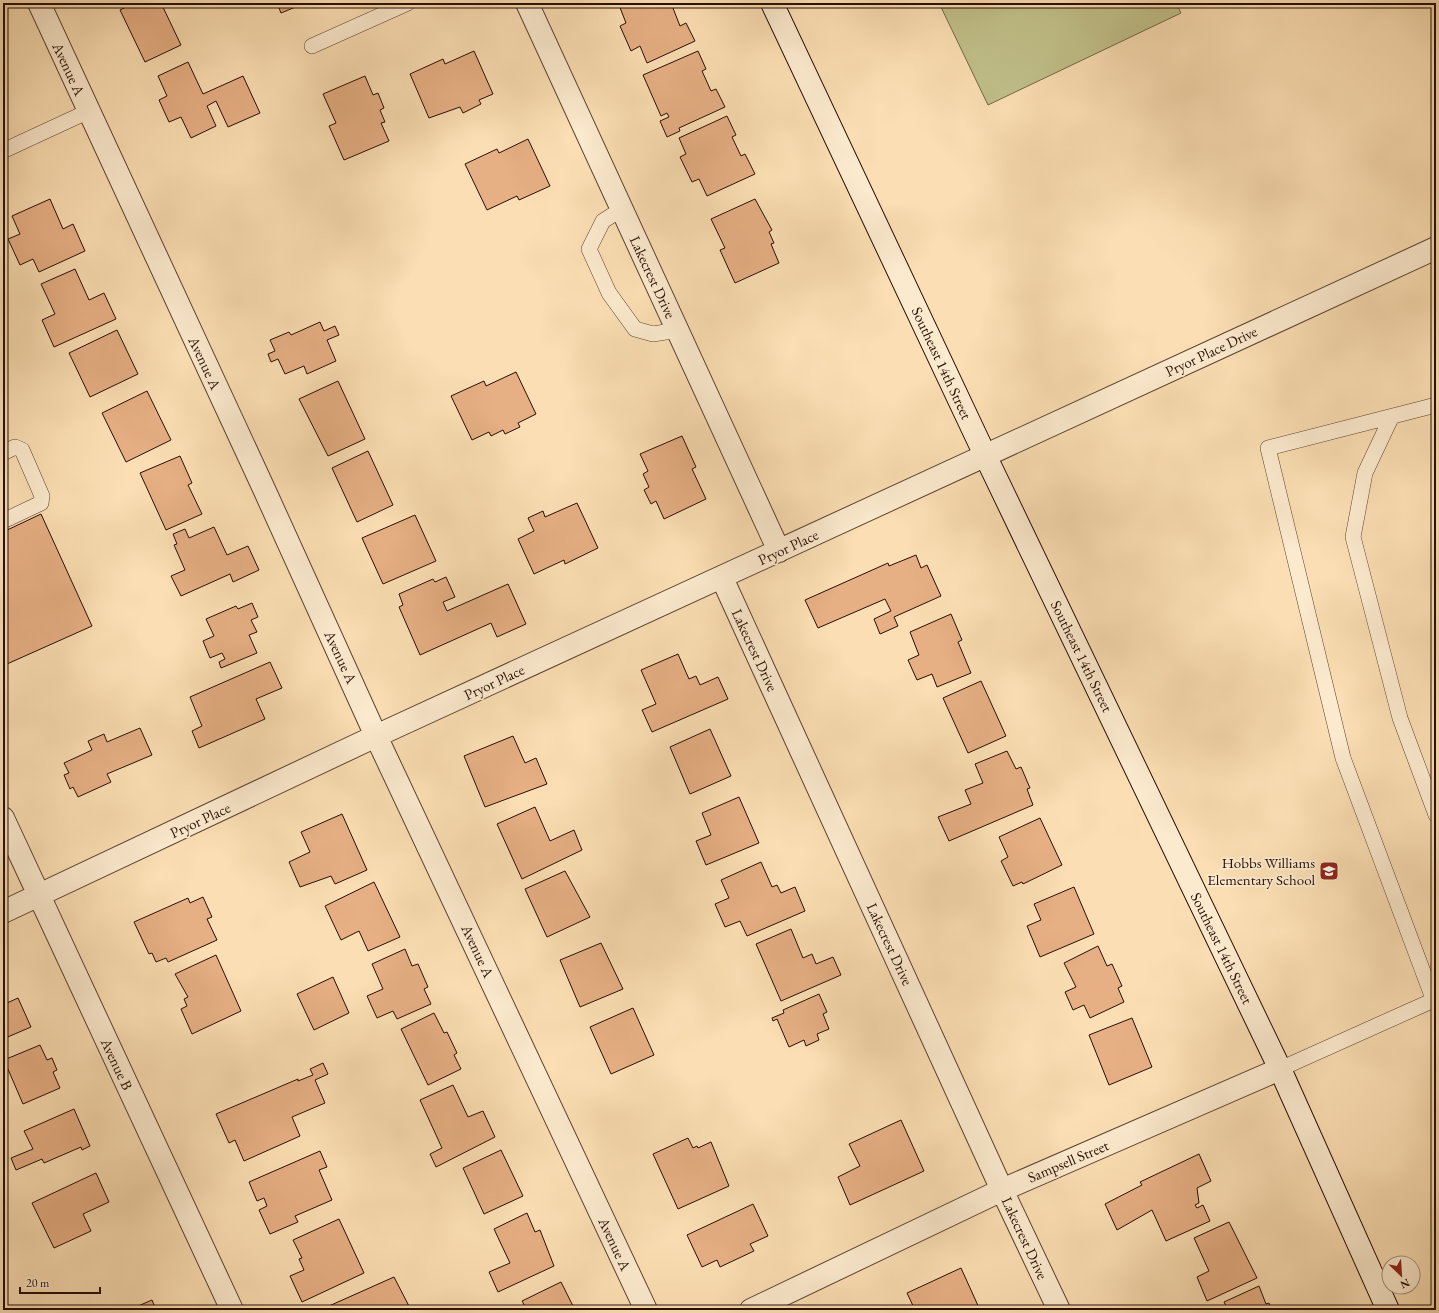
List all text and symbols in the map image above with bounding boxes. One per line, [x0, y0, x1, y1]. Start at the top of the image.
street label: Avenue A [48, 39, 90, 99]
street label: Lakecrest Drive [626, 233, 680, 321]
street label: Southeast 14th Street [908, 304, 976, 423]
street label: Pryor Place Drive [1162, 321, 1260, 381]
street label: Avenue A [184, 333, 226, 393]
street label: Pryor Place [755, 525, 821, 569]
street label: Southeast 14th Street [1047, 597, 1117, 715]
street label: Lakecrest Drive [728, 606, 782, 694]
street label: Avenue A [320, 627, 362, 687]
street label: Pryor Place [461, 660, 527, 704]
street label: Pryor Place [167, 798, 233, 842]
place label: Hobbs Williams Elementary School [1207, 853, 1315, 889]
school or university icon: Hobbs Williams Elementary School [1318, 860, 1340, 882]
street label: Southeast 14th Street [1187, 889, 1257, 1007]
street label: Lakecrest Drive [863, 900, 917, 988]
street label: Avenue A [457, 921, 499, 981]
street label: Avenue B [96, 1034, 137, 1093]
street label: Sampsell Street [1025, 1135, 1112, 1187]
street label: Lakecrest Drive [998, 1194, 1052, 1282]
street label: Avenue A [594, 1214, 636, 1274]
north arrow [1381, 1255, 1421, 1295]
scale bar [20, 1269, 100, 1295]
text: 20 m [26, 1275, 50, 1291]
text: N [1398, 1276, 1412, 1292]

